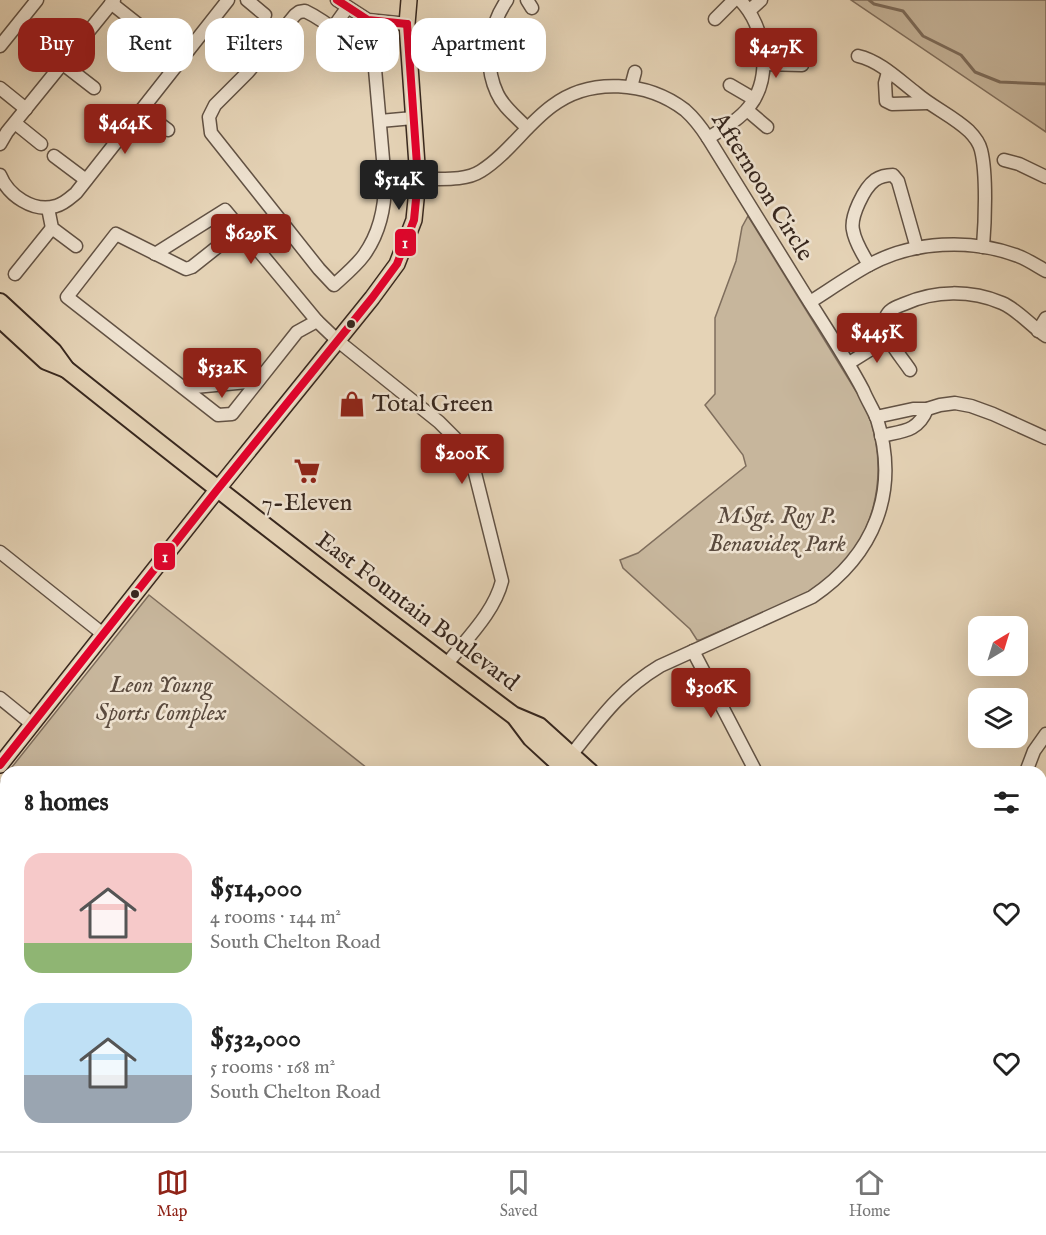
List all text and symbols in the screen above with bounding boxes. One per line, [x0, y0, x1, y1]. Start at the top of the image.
chip: Buy [18, 18, 95, 72]
chip: Rent [107, 18, 193, 72]
chip: Filters [205, 18, 304, 72]
chip: New [316, 18, 399, 72]
chip: Apartment [411, 18, 546, 72]
pin: $427K [734, 28, 818, 79]
text: $427K [749, 35, 803, 60]
pin: $464K [83, 104, 167, 155]
street label: Afternoon Circle [703, 106, 820, 267]
text: $464K [98, 111, 152, 136]
pin: $514K [357, 160, 441, 211]
text: $514K [374, 167, 424, 192]
pin: $629K [209, 214, 293, 265]
text: $629K [225, 221, 277, 246]
line badge: 1 [394, 228, 417, 257]
text: 1 [402, 234, 408, 254]
pin: $445K [835, 313, 919, 364]
unlabelled marker [345, 318, 357, 330]
text: $445K [851, 320, 903, 345]
pin: $532K [180, 348, 264, 399]
text: $532K [197, 355, 247, 380]
shop icon: Total Green [337, 389, 367, 419]
place label: Total Green [372, 389, 494, 420]
pin: $200K [420, 434, 504, 485]
text: $200K [435, 441, 489, 466]
supermarket icon: 7-Eleven [292, 456, 322, 486]
place label: 7-Eleven [262, 488, 353, 519]
park label: MSgt. Roy P. Benavidez Park [708, 501, 846, 560]
street label: East Fountain Boulevard [309, 526, 525, 699]
line badge: 1 [153, 542, 176, 571]
text: 1 [162, 548, 168, 568]
unlabelled marker [129, 588, 141, 600]
north arrow [968, 616, 1028, 676]
map controls [968, 616, 1028, 748]
pin: $306K [669, 668, 753, 719]
park label: Leon Young Sports Complex [96, 670, 227, 729]
text: $306K [685, 675, 737, 700]
button: layers [968, 688, 1028, 748]
text: 8 homes [24, 786, 109, 819]
icon: filters [990, 786, 1023, 819]
text: $514,000 [210, 872, 302, 905]
icon: home [72, 877, 144, 949]
icon: heart [990, 897, 1023, 930]
text: 4 rooms · 144 m² [210, 905, 341, 930]
text: South Chelton Road [210, 930, 381, 955]
text: $532,000 [210, 1022, 301, 1055]
icon: home [72, 1027, 144, 1099]
icon: heart [990, 1047, 1023, 1080]
text: 5 rooms · 168 m² [210, 1055, 335, 1080]
text: South Chelton Road [210, 1080, 381, 1105]
tab: Map [156, 1166, 189, 1222]
tab: Saved [500, 1166, 538, 1222]
tab: Home [849, 1166, 890, 1222]

